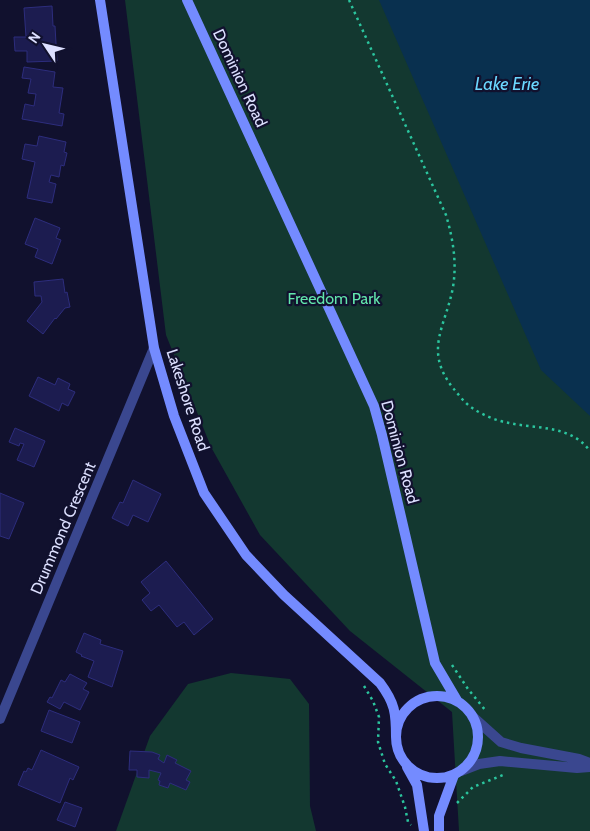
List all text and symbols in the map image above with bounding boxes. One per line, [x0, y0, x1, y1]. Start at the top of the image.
north arrow [20, 20, 70, 70]
street label: Dominion Road [209, 26, 271, 130]
text: N [24, 28, 45, 47]
water label: Lake Erie [475, 73, 539, 95]
park label: Freedom Park [287, 289, 381, 308]
street label: Lakeshore Road [163, 347, 213, 453]
street label: Dominion Road [377, 398, 423, 506]
street label: Drummond Crescent [26, 458, 100, 597]

